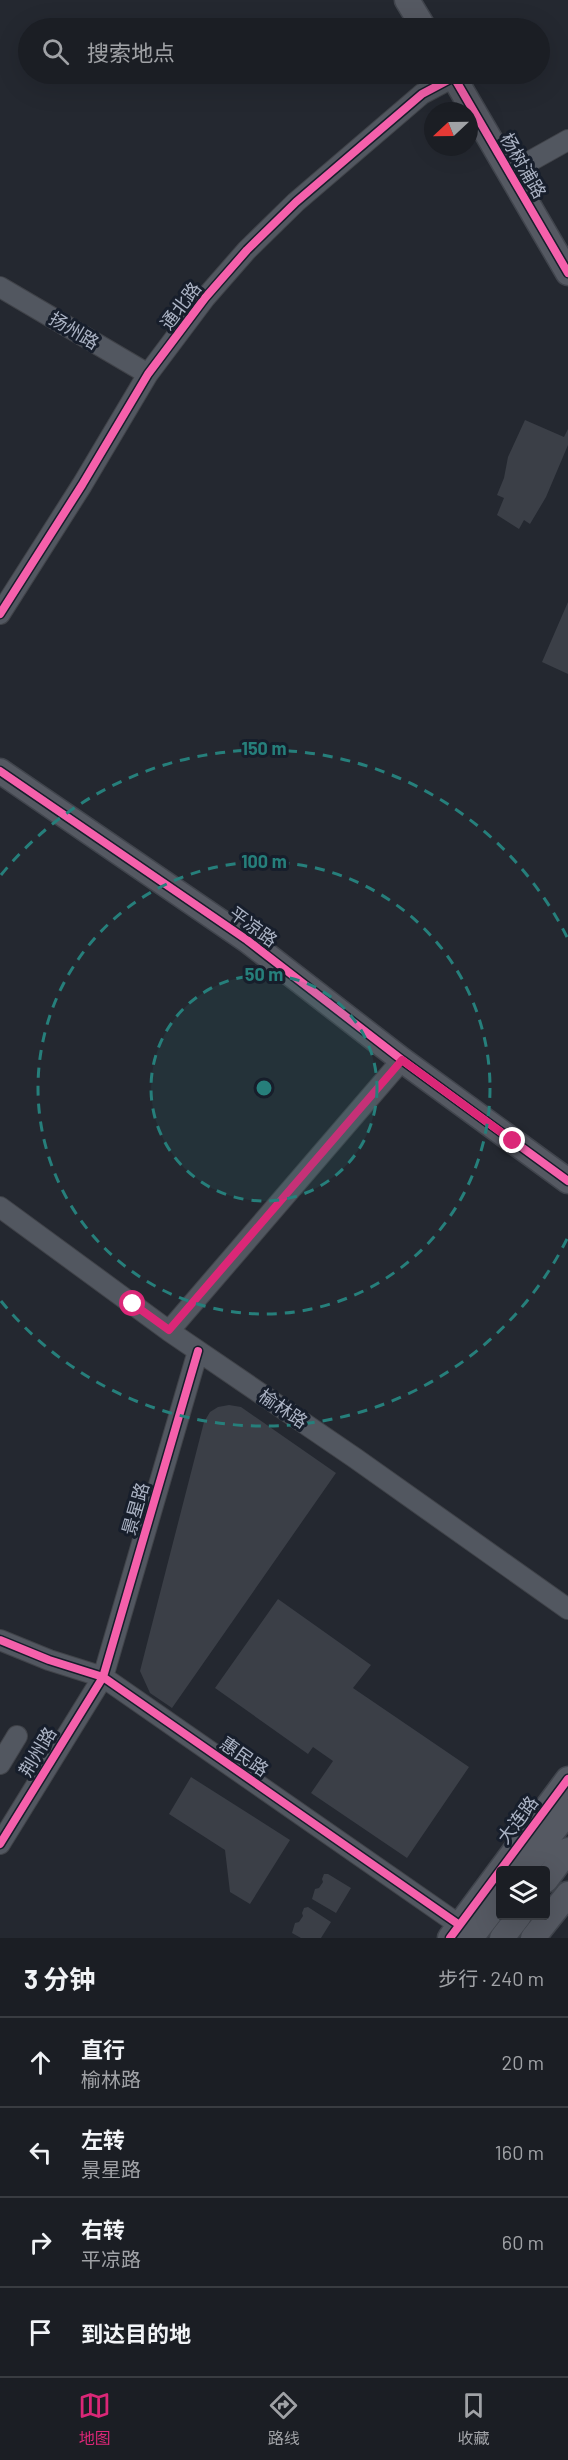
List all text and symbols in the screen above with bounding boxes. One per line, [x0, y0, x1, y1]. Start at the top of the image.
search box [18, 18, 550, 84]
icon: search [39, 35, 72, 68]
text: 搜索地点 [87, 39, 175, 65]
north arrow [424, 102, 478, 156]
street label: 杨树浦路 [496, 129, 551, 202]
street label: 通北路 [155, 277, 205, 334]
street label: 扬州路 [46, 307, 103, 353]
text: 150 m [242, 737, 286, 759]
text: 100 m [241, 850, 287, 872]
street label: 平凉路 [225, 901, 282, 951]
text: 50 m [245, 963, 283, 985]
centre of rings [254, 1078, 274, 1098]
route end [499, 1127, 525, 1153]
route start [119, 1290, 145, 1316]
street label: 榆林路 [255, 1384, 312, 1432]
street label: 景星路 [117, 1480, 153, 1538]
street label: 荆州路 [14, 1723, 60, 1780]
street label: 惠民路 [216, 1732, 273, 1781]
street label: 大连路 [492, 1791, 542, 1848]
map controls [496, 1866, 550, 1920]
button: layers [496, 1866, 550, 1920]
text: 3 分钟 [24, 1963, 95, 1994]
text: 步行 · 240 m [438, 1966, 544, 1990]
text: 直行 [81, 2036, 125, 2062]
icon: ahead [24, 2046, 57, 2079]
text: 20 m [501, 2050, 544, 2074]
text: 榆林路 [81, 2067, 141, 2091]
text: 左转 [81, 2126, 125, 2152]
icon: left [24, 2136, 57, 2169]
text: 160 m [495, 2140, 544, 2164]
text: 景星路 [81, 2157, 141, 2181]
text: 右转 [81, 2216, 125, 2242]
icon: right [24, 2226, 57, 2259]
text: 60 m [502, 2230, 544, 2254]
text: 平凉路 [81, 2247, 141, 2271]
icon: arrive [24, 2316, 57, 2349]
text: 到达目的地 [81, 2320, 191, 2346]
tab: 地图 [78, 2389, 111, 2449]
tab: 路线 [267, 2389, 300, 2449]
tab: 收藏 [457, 2389, 490, 2449]

